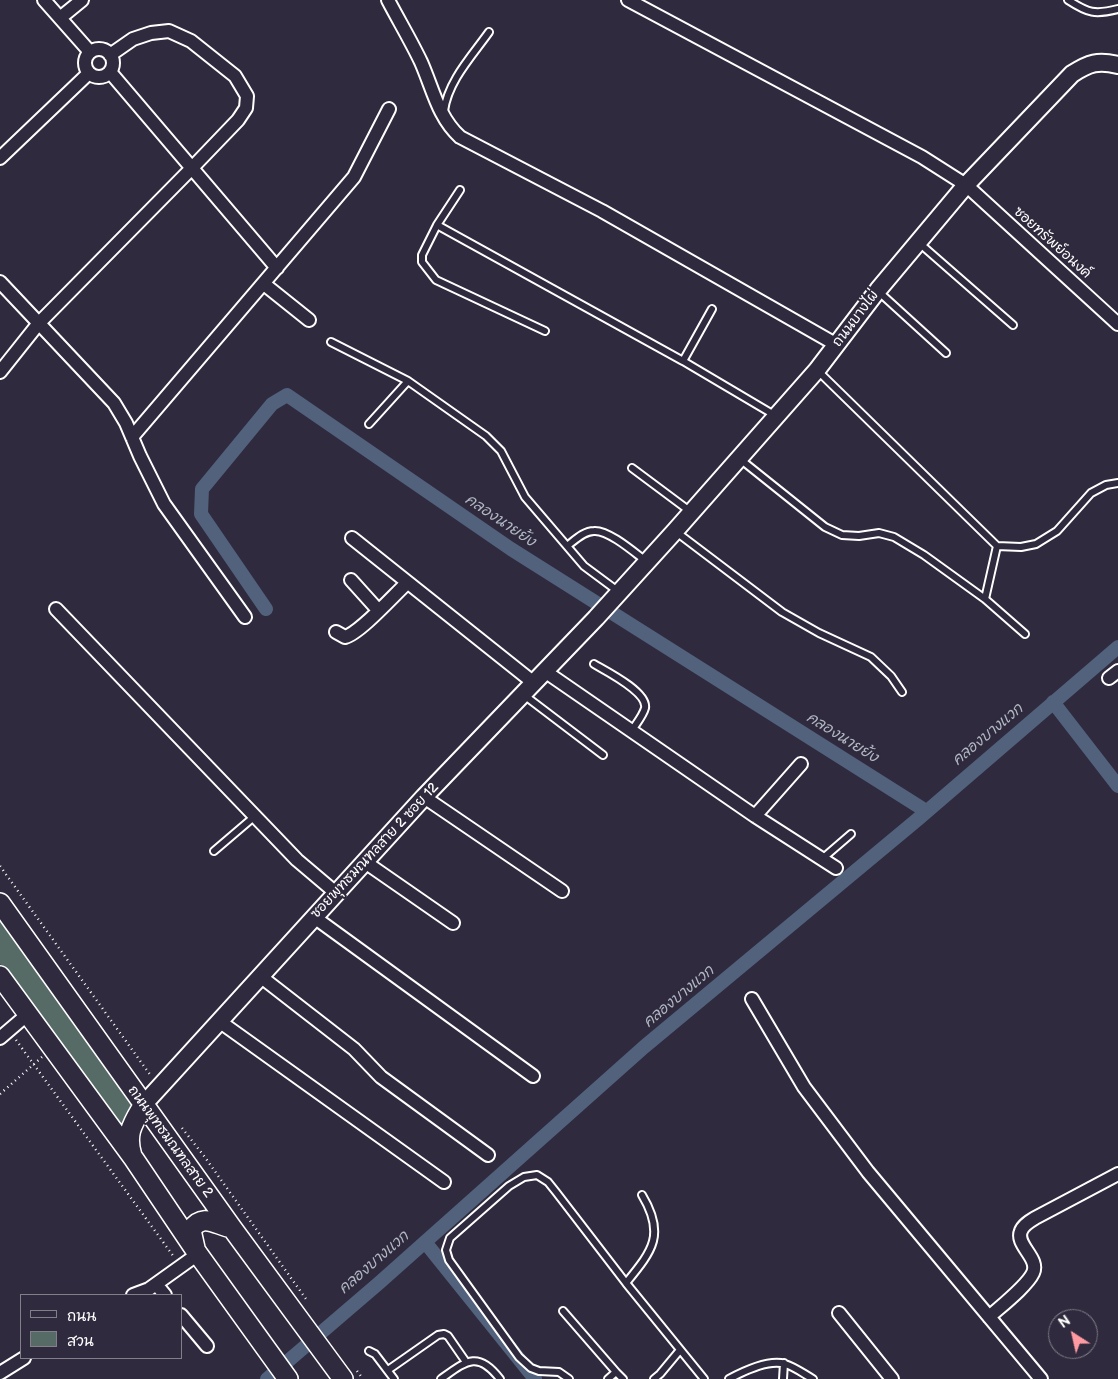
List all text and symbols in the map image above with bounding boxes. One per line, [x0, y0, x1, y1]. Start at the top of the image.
street label: ซอยทรัพย์อนงค์ [1010, 204, 1094, 282]
street label: ถนนบางไผ่ [829, 288, 883, 350]
water label: คลองนายย้ง [461, 491, 539, 551]
water label: คลองบางแวก [949, 700, 1027, 770]
water label: คลองนายย้ง [803, 709, 881, 767]
street label: ซอยพุทธมณฑลสาย 2 ซอย 12 [308, 780, 442, 922]
water label: คลองบางแวก [640, 962, 718, 1032]
street label: ถนนพุทธมณฑลสาย 2 [124, 1083, 216, 1201]
water label: คลองบางแวก [335, 1228, 413, 1298]
legend [20, 1294, 182, 1359]
text: ถนน [67, 1307, 96, 1326]
north arrow [1048, 1309, 1098, 1359]
text: N [1055, 1312, 1074, 1332]
text: สวน [67, 1332, 94, 1351]

